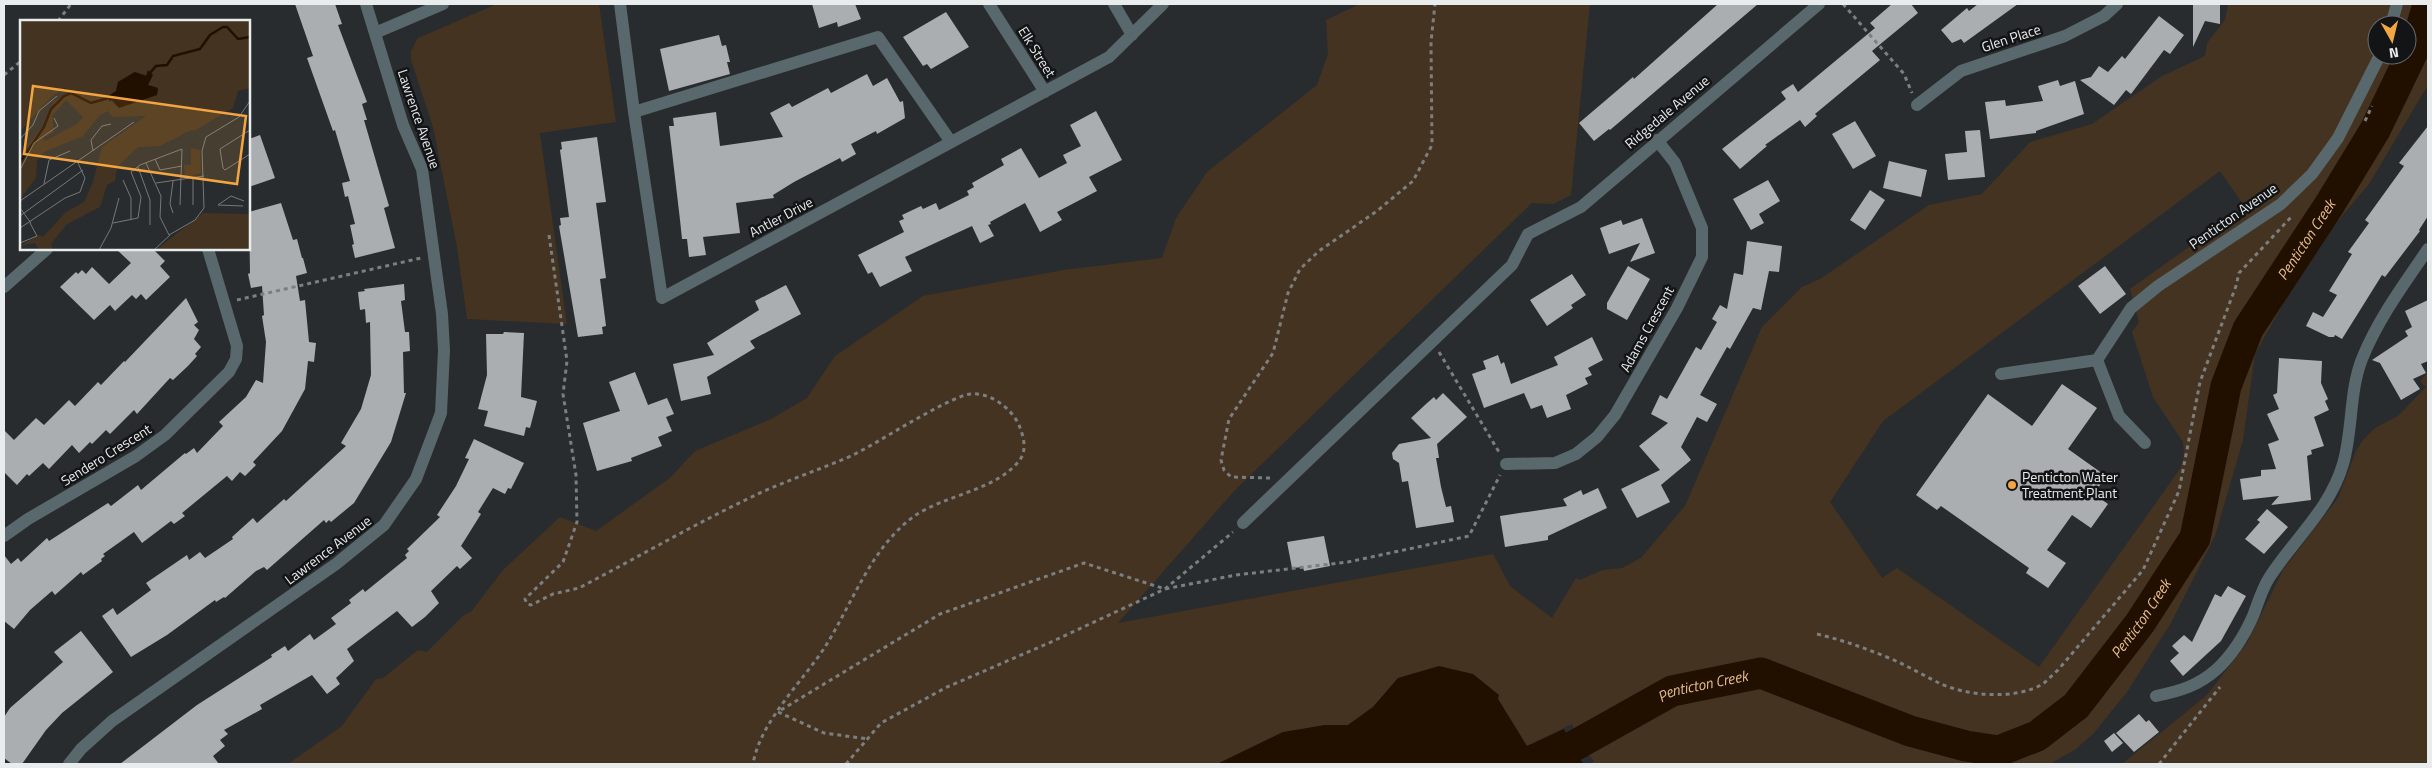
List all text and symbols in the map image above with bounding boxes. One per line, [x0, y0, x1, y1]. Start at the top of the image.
north arrow [2367, 15, 2417, 65]
street label: Glen Place [1979, 18, 2043, 57]
inset map [20, 20, 250, 250]
street label: Elk Street [1013, 22, 1061, 81]
text: N [2388, 42, 2400, 64]
street label: Lawrence Avenue [393, 66, 446, 171]
street label: Ridgedale Avenue [1620, 70, 1714, 153]
street label: Penticton Avenue [2184, 177, 2281, 254]
street label: Antler Drive [745, 191, 816, 242]
water label: Penticton Creek [2271, 193, 2342, 284]
street label: Adams Crescent [1614, 282, 1679, 376]
street label: Sendero Crescent [56, 418, 155, 491]
place label: Penticton Water Treatment Plant [2022, 466, 2118, 503]
marker: Penticton Water Treatment Plant [2006, 479, 2018, 491]
street label: Lawrence Avenue [280, 510, 375, 589]
water label: Penticton Creek [2105, 572, 2178, 663]
water label: Penticton Creek [1653, 664, 1752, 708]

